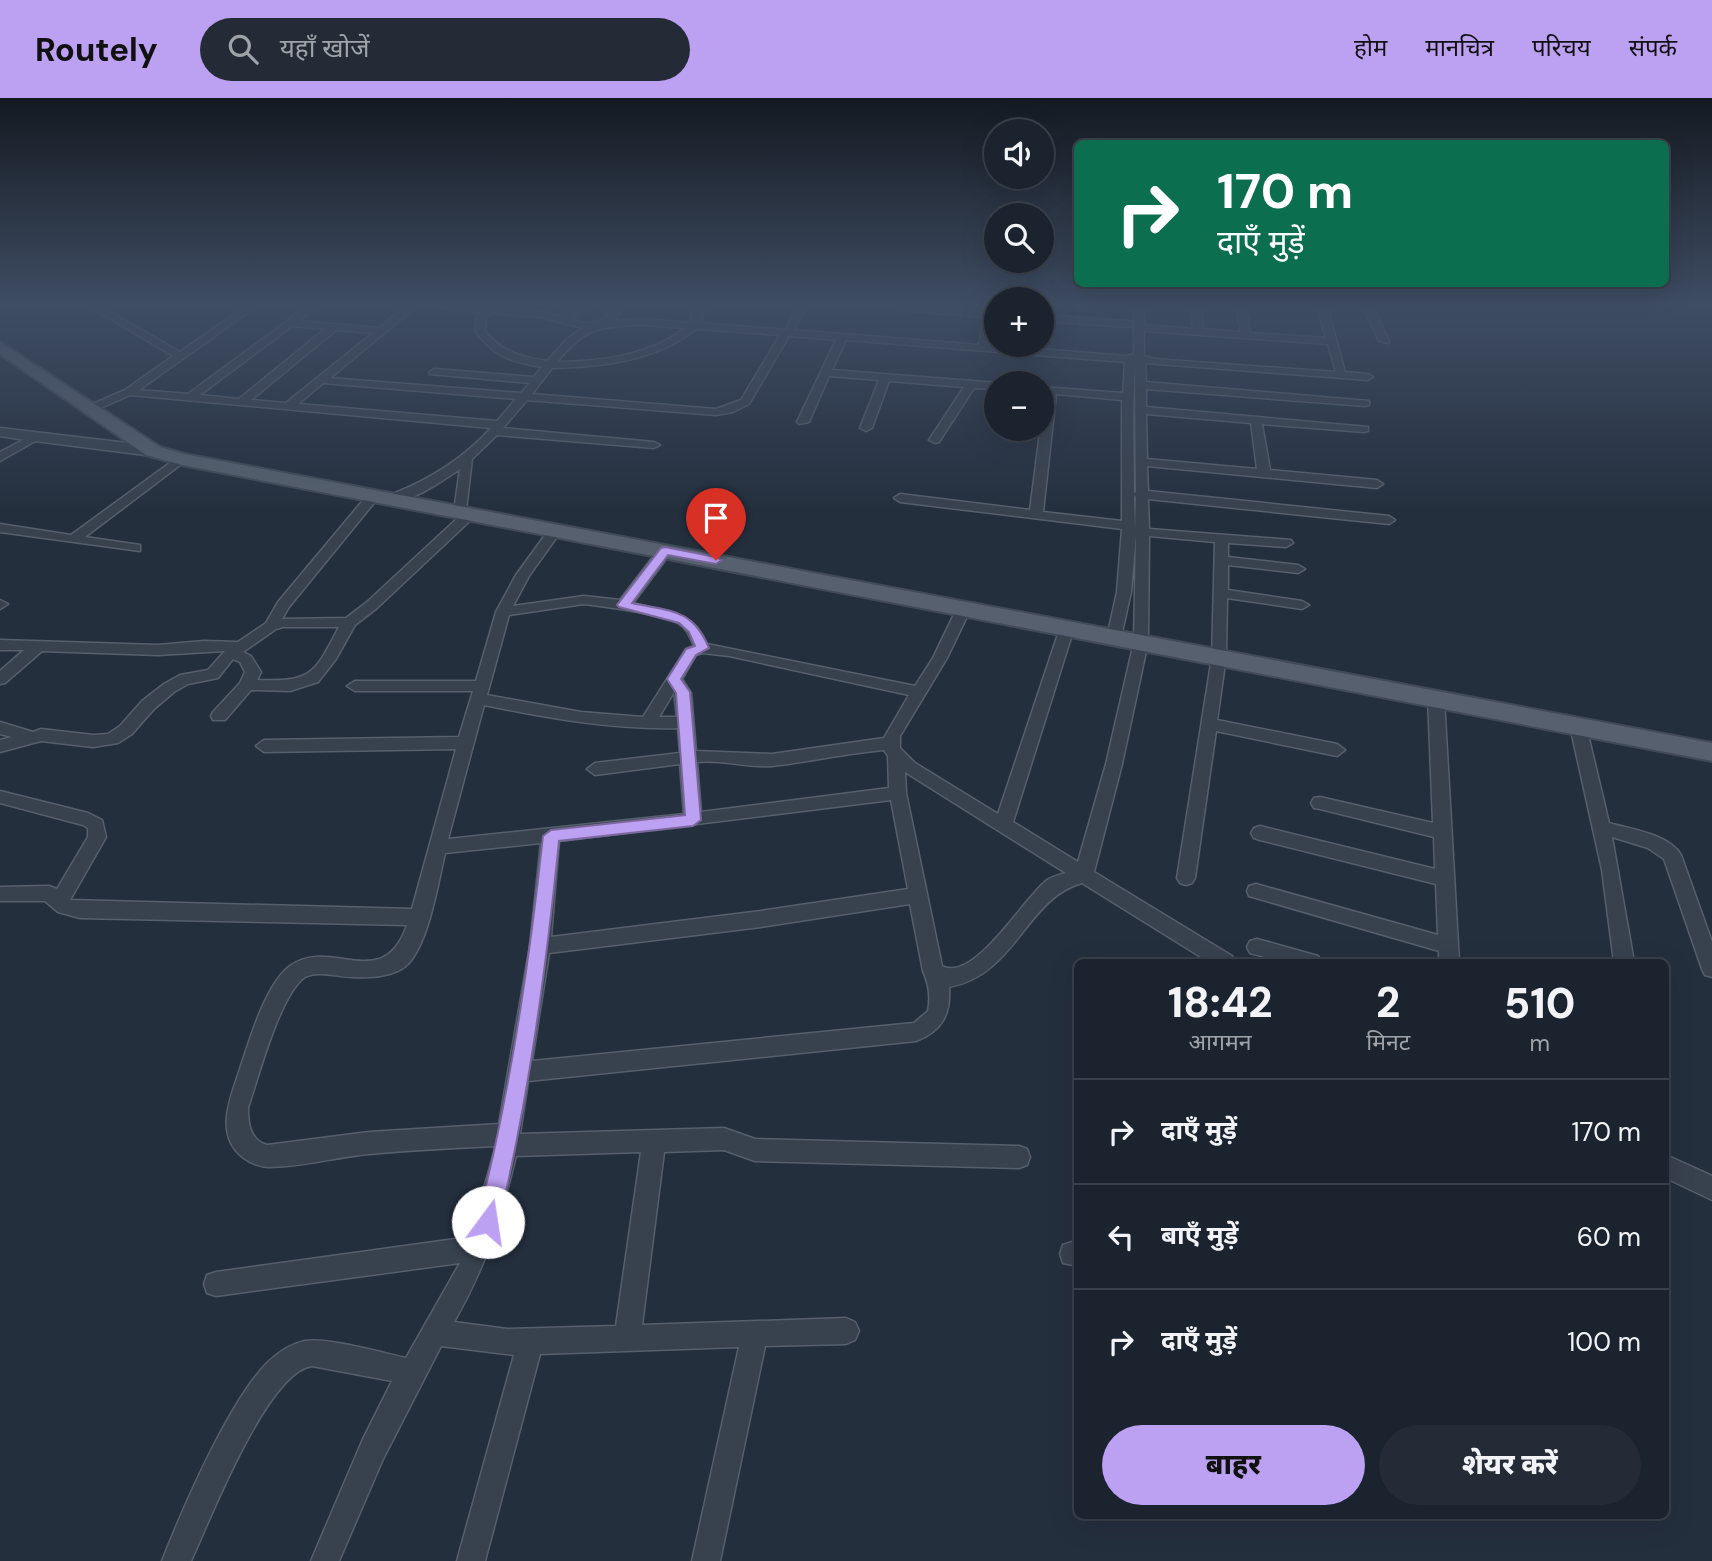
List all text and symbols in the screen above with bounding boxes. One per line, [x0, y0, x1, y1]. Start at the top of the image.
search box [200, 18, 690, 81]
text: Routely [35, 28, 158, 71]
icon: search [224, 30, 262, 68]
text: यहाँ खोजें [280, 31, 370, 65]
text: होम [1354, 32, 1387, 63]
text: मानचित्र [1425, 32, 1494, 63]
text: परिचय [1532, 32, 1591, 63]
text: संपर्क [1629, 32, 1677, 63]
map controls [984, 119, 1054, 441]
button: sound [984, 119, 1054, 189]
text: 170 m [1217, 159, 1353, 223]
icon: right [1102, 168, 1193, 259]
button: search [984, 203, 1054, 273]
text: दाएँ मुड़ें [1217, 221, 1305, 263]
button: + [984, 287, 1054, 357]
button: − [984, 371, 1054, 441]
pin [686, 488, 746, 560]
icon: arrive [697, 499, 735, 537]
text: 18:42 [1168, 975, 1273, 1030]
text: 2 [1376, 975, 1400, 1030]
text: 510 [1504, 976, 1575, 1031]
text: आगमन [1189, 1027, 1252, 1057]
text: मिनट [1366, 1027, 1410, 1057]
text: m [1529, 1028, 1550, 1058]
icon: right [1102, 1113, 1140, 1151]
text: दाएँ मुड़ें [1161, 1113, 1237, 1147]
text: 170 m [1572, 1115, 1641, 1149]
position arrow [451, 1185, 525, 1259]
icon: left [1102, 1218, 1140, 1256]
text: बाएँ मुड़ें [1161, 1218, 1238, 1252]
text: 60 m [1577, 1220, 1641, 1254]
icon: right [1102, 1323, 1140, 1361]
text: दाएँ मुड़ें [1161, 1323, 1237, 1357]
text: 100 m [1567, 1325, 1641, 1359]
button: बाहर [1102, 1425, 1365, 1505]
button: शेयर करें [1379, 1425, 1641, 1505]

